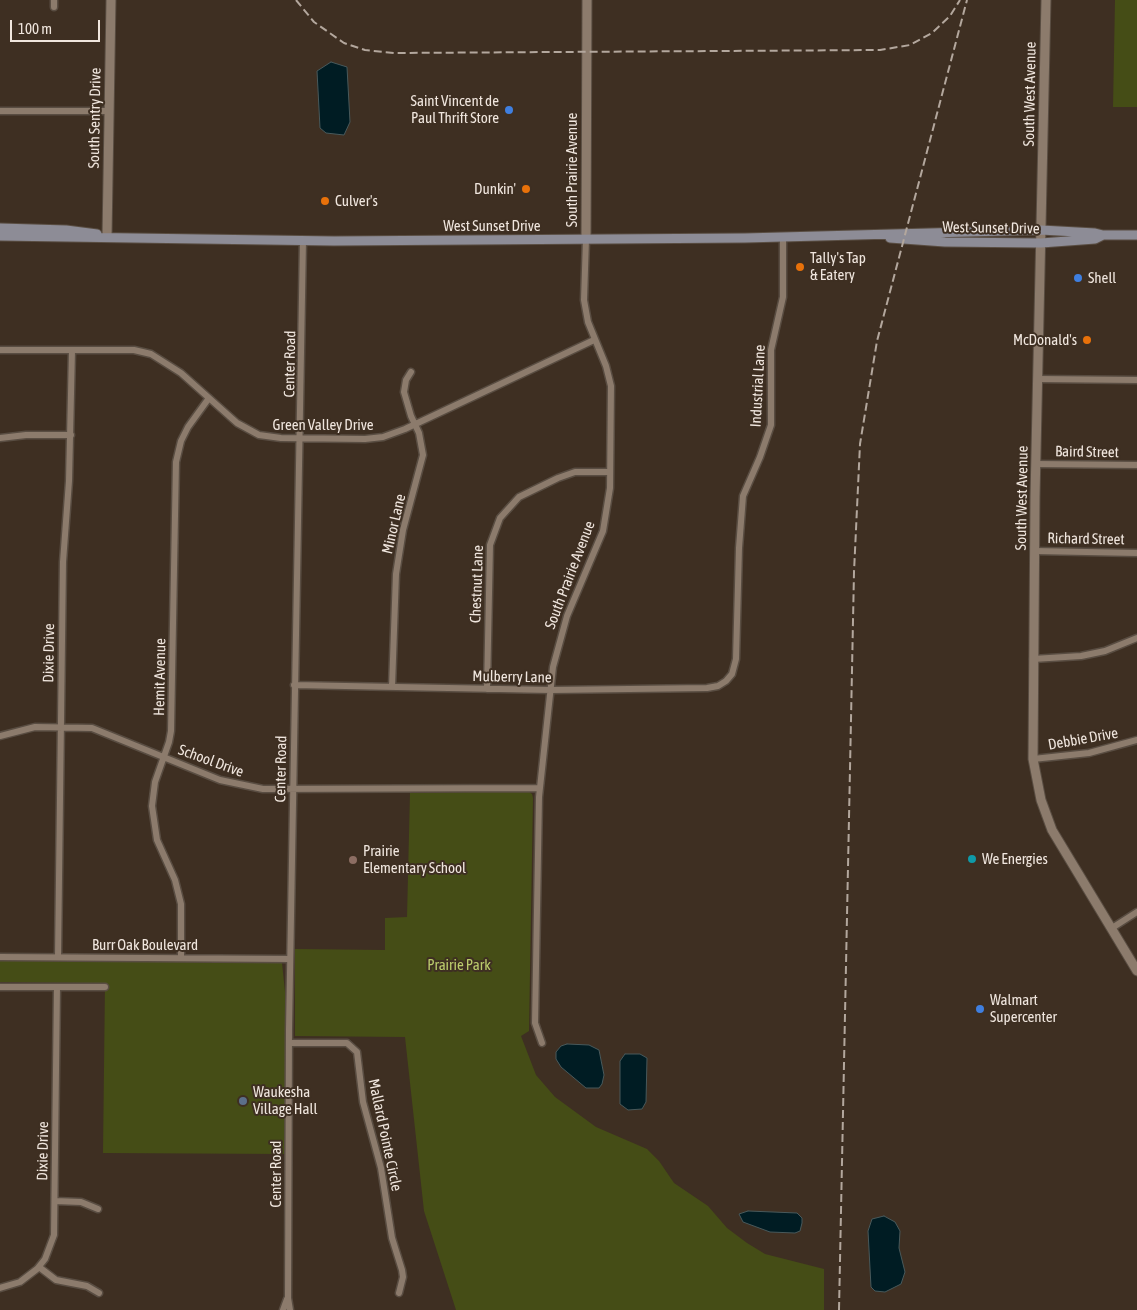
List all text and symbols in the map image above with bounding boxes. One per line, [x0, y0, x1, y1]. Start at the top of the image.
scale bar [12, 10, 102, 42]
text: 100 m [18, 20, 52, 37]
street label: South West Avenue [1020, 42, 1040, 146]
street label: South Sentry Drive [85, 67, 105, 169]
place label: Saint Vincent de Paul Thrift Store [411, 92, 499, 127]
marker: Saint Vincent de Paul Thrift Store [503, 104, 515, 116]
street label: South Prairie Avenue [563, 113, 581, 227]
place label: Dunkin' [474, 180, 516, 198]
marker: Dunkin' [520, 183, 532, 195]
place label: Culver's [335, 192, 378, 210]
marker: Culver's [319, 195, 331, 207]
street label: West Sunset Drive [443, 217, 541, 235]
street label: West Sunset Drive [942, 218, 1040, 238]
place label: Tally's Tap & Eatery [810, 249, 866, 284]
marker: Tally's Tap & Eatery [794, 261, 806, 273]
place label: Shell [1088, 269, 1116, 287]
marker: Shell [1072, 272, 1084, 284]
street label: Center Road [280, 330, 300, 398]
place label: McDonald's [1013, 331, 1077, 349]
marker: McDonald's [1081, 334, 1093, 346]
street label: Industrial Lane [747, 344, 769, 428]
street label: Green Valley Drive [273, 416, 373, 434]
street label: Baird Street [1055, 442, 1119, 462]
street label: South West Avenue [1012, 446, 1032, 550]
street label: Minor Lane [378, 492, 410, 556]
street label: South Prairie Avenue [541, 518, 599, 632]
street label: Richard Street [1047, 529, 1125, 549]
street label: Chestnut Lane [467, 545, 487, 623]
street label: Dixie Drive [39, 623, 59, 683]
street label: Hemit Avenue [150, 638, 170, 716]
street label: Mulberry Lane [472, 667, 552, 687]
street label: Debbie Drive [1047, 724, 1119, 754]
street label: Center Road [271, 735, 291, 803]
street label: School Drive [176, 741, 246, 781]
place label: Prairie Elementary School [363, 842, 466, 877]
place label: We Energies [982, 850, 1048, 868]
marker: We Energies [966, 853, 978, 865]
marker: Prairie Elementary School [347, 854, 359, 866]
street label: Burr Oak Boulevard [92, 936, 198, 954]
park label: Prairie Park [427, 956, 491, 974]
place label: Walmart Supercenter [990, 991, 1057, 1026]
marker: Walmart Supercenter [974, 1003, 986, 1015]
street label: Mallard Pointe Circle [364, 1077, 406, 1193]
place label: Waukesha Village Hall [253, 1083, 317, 1118]
marker: Waukesha Village Hall [237, 1095, 249, 1107]
street label: Dixie Drive [33, 1121, 53, 1181]
street label: Center Road [267, 1141, 285, 1207]

